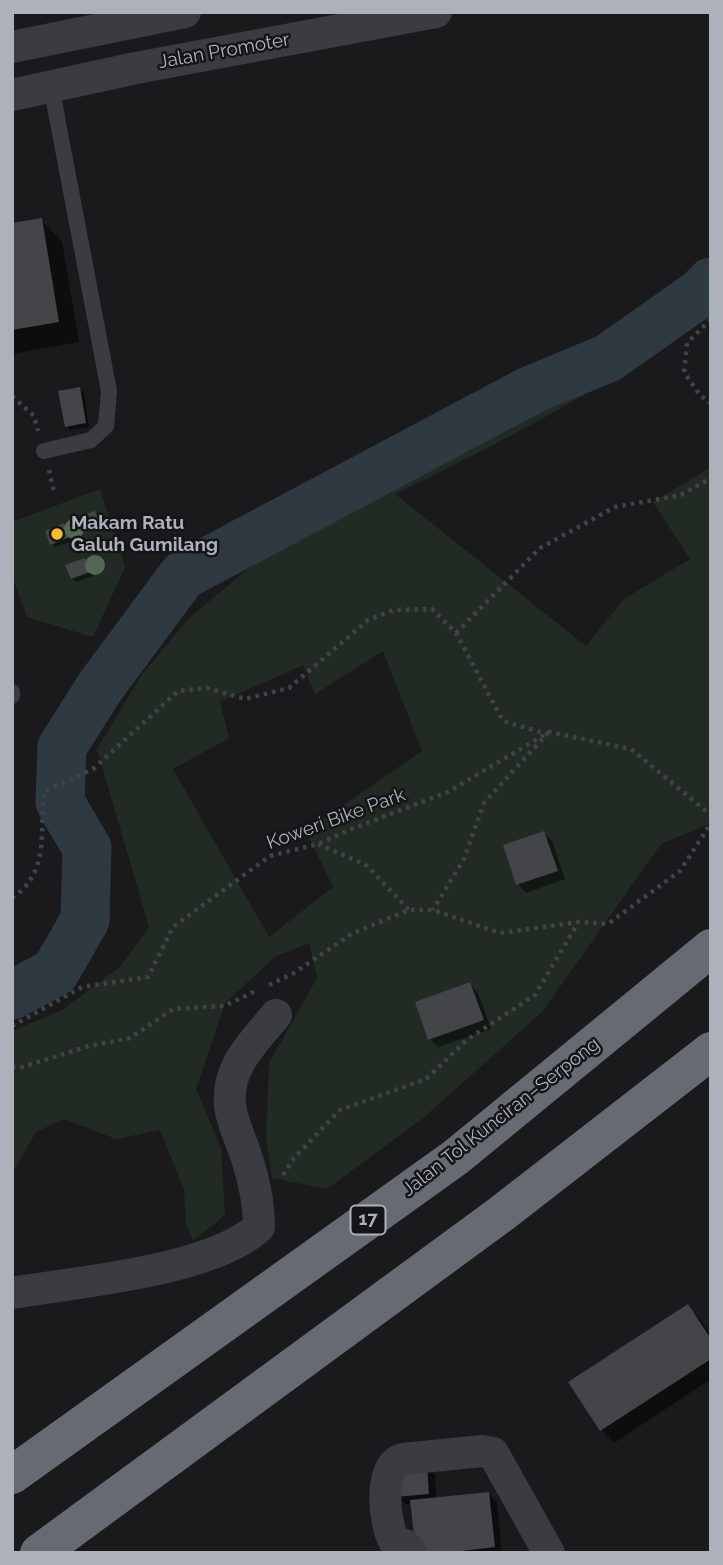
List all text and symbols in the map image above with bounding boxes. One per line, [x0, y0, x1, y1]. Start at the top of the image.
street label: Jalan Promoter [157, 28, 291, 74]
place label: Makam Ratu Galuh Gumilang [71, 512, 218, 556]
marker: Makam Ratu Galuh Gumilang [49, 526, 65, 542]
street label: Koweri Bike Park [264, 783, 408, 855]
street label: Jalan Tol Kunciran–Serpong [398, 1033, 604, 1201]
road number: 17 [350, 1205, 386, 1234]

